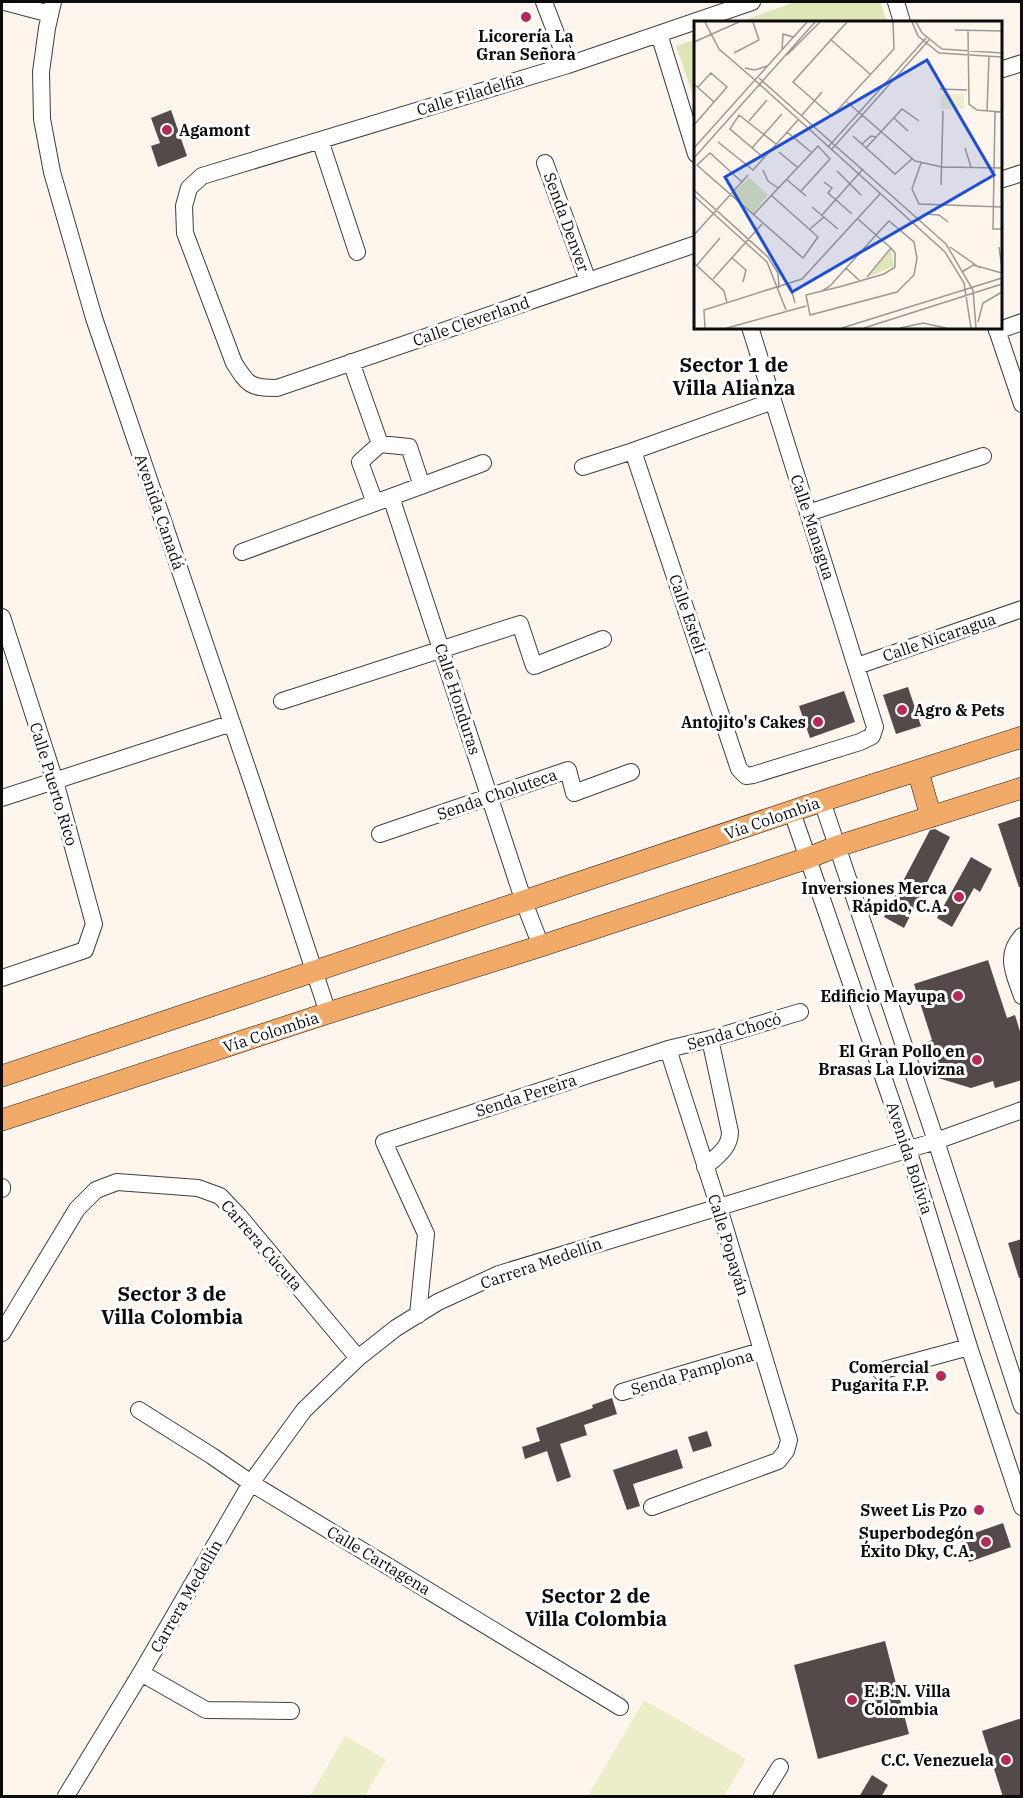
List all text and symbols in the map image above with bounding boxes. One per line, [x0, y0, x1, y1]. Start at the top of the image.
marker: Licorería La Gran Señora [519, 10, 533, 24]
inset map [694, 21, 1002, 328]
place label: Licorería La Gran Señora [476, 26, 576, 64]
street label: Calle Filadelfia [414, 68, 526, 120]
place label: Agamont [179, 120, 250, 140]
marker: Agamont [160, 123, 174, 137]
street label: Senda Denver [540, 170, 594, 274]
street label: Calle Cleverland [410, 292, 532, 350]
district label: Sector 1 de Villa Alianza [673, 351, 795, 401]
street label: Avenida Canadá [131, 451, 189, 573]
street label: Calle Managua [787, 472, 840, 583]
street label: Calle Esteli [665, 572, 711, 656]
street label: Calle Nicaragua [880, 608, 998, 666]
street label: Calle Honduras [431, 641, 485, 757]
place label: Agro & Pets [914, 700, 1005, 720]
marker: Agro & Pets [895, 703, 909, 717]
place label: Antojito's Cakes [681, 712, 806, 732]
marker: Antojito's Cakes [811, 715, 825, 729]
street label: Calle Puerto Rico [26, 720, 82, 848]
street label: Senda Choluteca [434, 764, 560, 824]
street label: Vía Colombia [722, 792, 823, 844]
place label: Inversiones Merca Rápido, C.A. [802, 878, 947, 916]
marker: Inversiones Merca Rápido, C.A. [952, 890, 966, 904]
place label: Edificio Mayupa [820, 986, 946, 1006]
marker: Edificio Mayupa [951, 989, 965, 1003]
street label: Vía Colombia [221, 1007, 322, 1057]
street label: Senda Chocó [685, 1008, 783, 1054]
place label: El Gran Pollo en Brasas La Llovizna [818, 1041, 965, 1079]
marker: El Gran Pollo en Brasas La Llovizna [970, 1053, 984, 1067]
street label: Senda Pereira [473, 1069, 579, 1121]
street label: Avenida Bolivia [882, 1099, 938, 1217]
street label: Calle Popayán [704, 1192, 754, 1298]
street label: Carrera Cúcuta [217, 1195, 307, 1295]
street label: Carrera Medellín [478, 1233, 604, 1293]
district label: Sector 3 de Villa Colombia [101, 1280, 243, 1330]
street label: Senda Pamplona [628, 1345, 756, 1399]
place label: Comercial Pugarita F.P. [831, 1357, 929, 1395]
marker: Comercial Pugarita F.P. [934, 1369, 948, 1383]
place label: Sweet Lis Pzo [860, 1500, 967, 1520]
marker: Sweet Lis Pzo [972, 1503, 986, 1517]
street label: Calle Cartagena [323, 1521, 435, 1599]
place label: Superbodegón Éxito Dky, C.A. [859, 1523, 974, 1561]
marker: Superbodegón Éxito Dky, C.A. [979, 1535, 993, 1549]
street label: Carrera Medellín [146, 1536, 226, 1656]
district label: Sector 2 de Villa Colombia [525, 1582, 667, 1632]
place label: E.B.N. Villa Colombia [864, 1681, 951, 1719]
marker: E.B.N. Villa Colombia [845, 1693, 859, 1707]
place label: C.C. Venezuela [881, 1750, 994, 1770]
marker: C.C. Venezuela [999, 1753, 1013, 1767]

